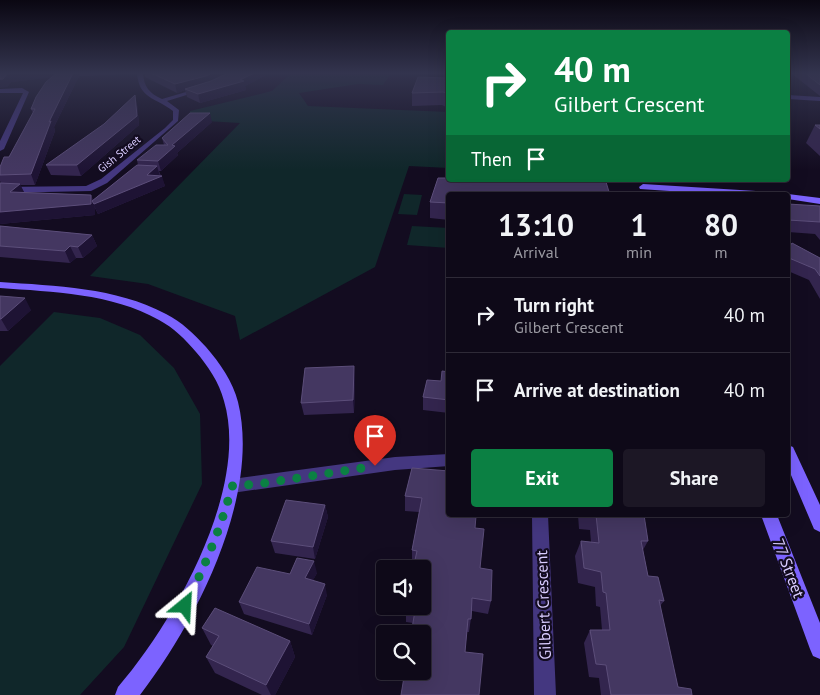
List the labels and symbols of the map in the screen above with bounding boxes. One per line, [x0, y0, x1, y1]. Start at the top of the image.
street label: Gish Street [95, 132, 144, 176]
pin [354, 415, 396, 466]
street label: 77 Street [769, 536, 810, 601]
street label: Gilbert Crescent [531, 549, 555, 660]
position arrow [158, 579, 210, 631]

